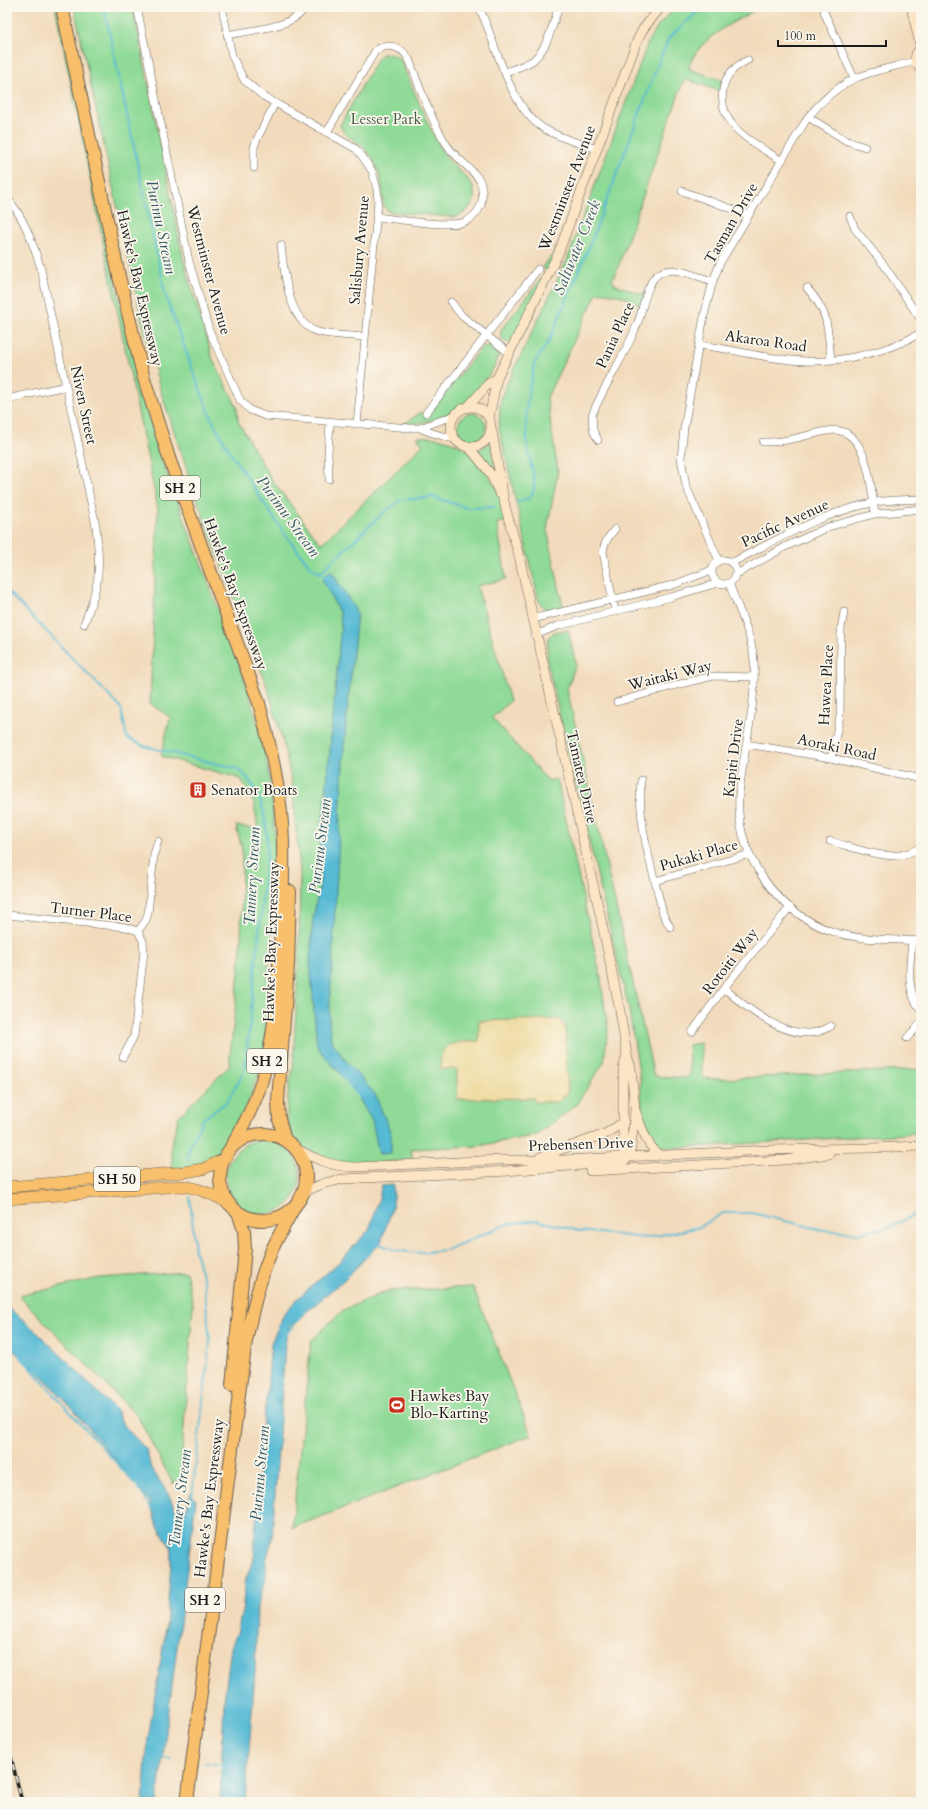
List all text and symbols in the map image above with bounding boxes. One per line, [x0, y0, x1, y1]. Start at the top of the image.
scale bar [778, 22, 886, 48]
text: 100 m [784, 28, 817, 44]
park label: Lesser Park [350, 109, 422, 129]
street label: Westminster Avenue [533, 122, 600, 255]
water label: Purimu Stream [140, 178, 182, 276]
street label: Tasman Drive [700, 179, 762, 267]
street label: Salisbury Avenue [344, 194, 374, 305]
water label: Saltwater Creek [548, 197, 606, 298]
street label: Westminster Avenue [182, 202, 236, 337]
street label: Hawke's Bay Expressway [112, 208, 168, 368]
street label: Pania Place [591, 298, 639, 372]
street label: Akaroa Road [724, 325, 808, 357]
street label: Niven Street [66, 364, 102, 446]
water label: Purimu Stream [251, 471, 325, 562]
road number: SH 2 [160, 476, 200, 500]
street label: Pacific Avenue [738, 494, 832, 552]
street label: Hawke's Bay Expressway [199, 515, 273, 673]
street label: Hawea Place [814, 644, 838, 726]
street label: Waitaki Way [625, 655, 714, 695]
street label: Kapiti Drive [718, 717, 748, 798]
street label: Tamatea Drive [562, 728, 602, 826]
street label: Aoraki Road [796, 729, 878, 765]
building icon: Senator Boats [188, 780, 208, 800]
place label: Senator Boats [211, 780, 297, 800]
water label: Purimu Stream [303, 797, 337, 895]
water label: Tannery Stream [238, 826, 266, 926]
street label: Pukaki Place [657, 834, 741, 876]
street label: Hawke's Bay Expressway [258, 861, 284, 1023]
street label: Turner Place [49, 897, 133, 927]
street label: Rotoiti Way [698, 923, 762, 998]
road number: SH 2 [247, 1049, 287, 1073]
street label: Prebensen Drive [528, 1132, 634, 1156]
road number: SH 50 [94, 1167, 140, 1191]
place label: Hawkes Bay Blo-Karting [410, 1386, 490, 1423]
sports icon: Hawkes Bay Blo-Karting [387, 1395, 407, 1415]
street label: Hawke's Bay Expressway [189, 1417, 229, 1579]
water label: Purimu Stream [245, 1424, 275, 1522]
water label: Tannery Stream [163, 1448, 197, 1549]
road number: SH 2 [185, 1588, 225, 1612]

